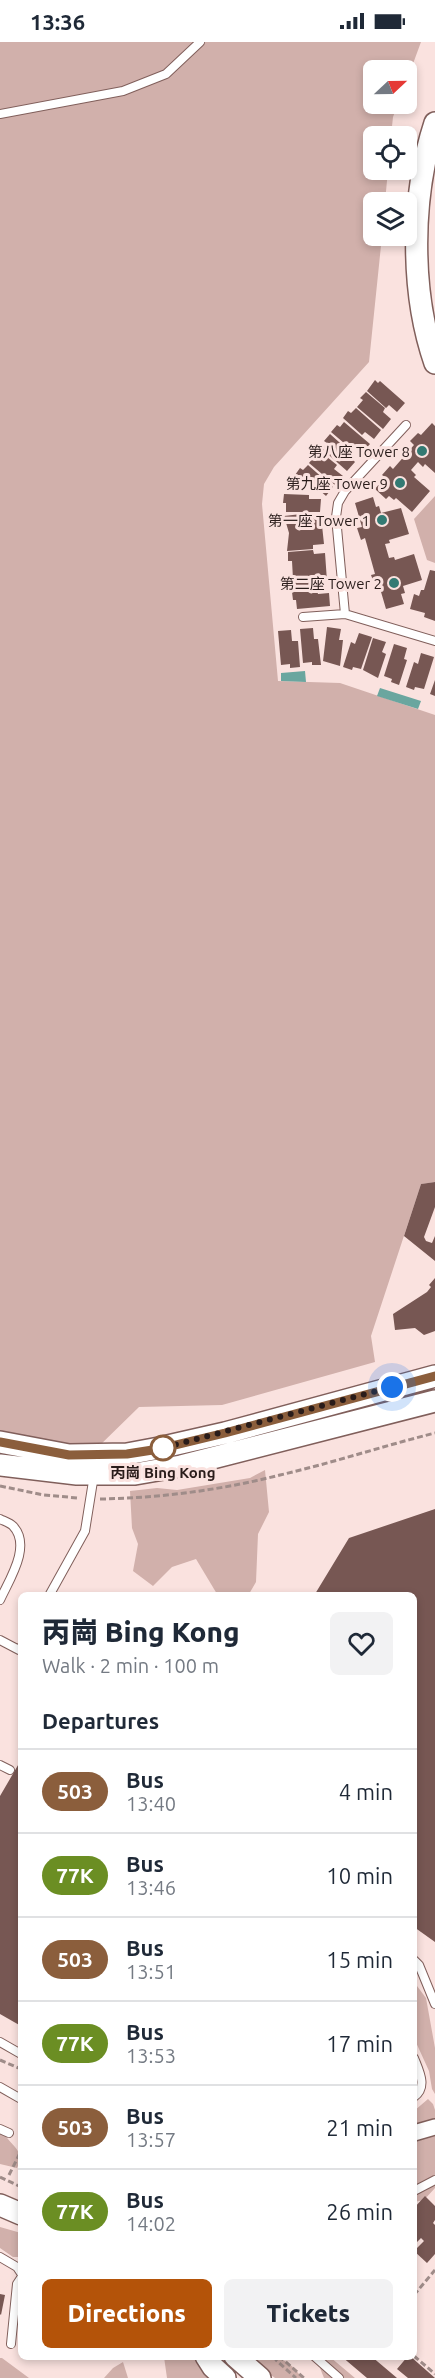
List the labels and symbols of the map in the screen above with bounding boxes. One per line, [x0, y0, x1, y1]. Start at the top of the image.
north arrow [363, 60, 417, 114]
place label: 第八座 Tower 8 [308, 443, 410, 460]
marker: 第八座 Tower 8 [415, 444, 429, 458]
place label: 第九座 Tower 9 [286, 475, 388, 492]
marker: 第九座 Tower 9 [393, 476, 407, 490]
place label: 第一座 Tower 1 [268, 512, 370, 529]
marker: 第一座 Tower 1 [375, 513, 389, 527]
place label: 第二座 Tower 2 [280, 575, 382, 592]
marker: 第二座 Tower 2 [387, 576, 401, 590]
your location [377, 1372, 407, 1402]
marker: 丙崗 Bing Kong [150, 1435, 176, 1461]
place label: 丙崗 Bing Kong [111, 1464, 215, 1481]

